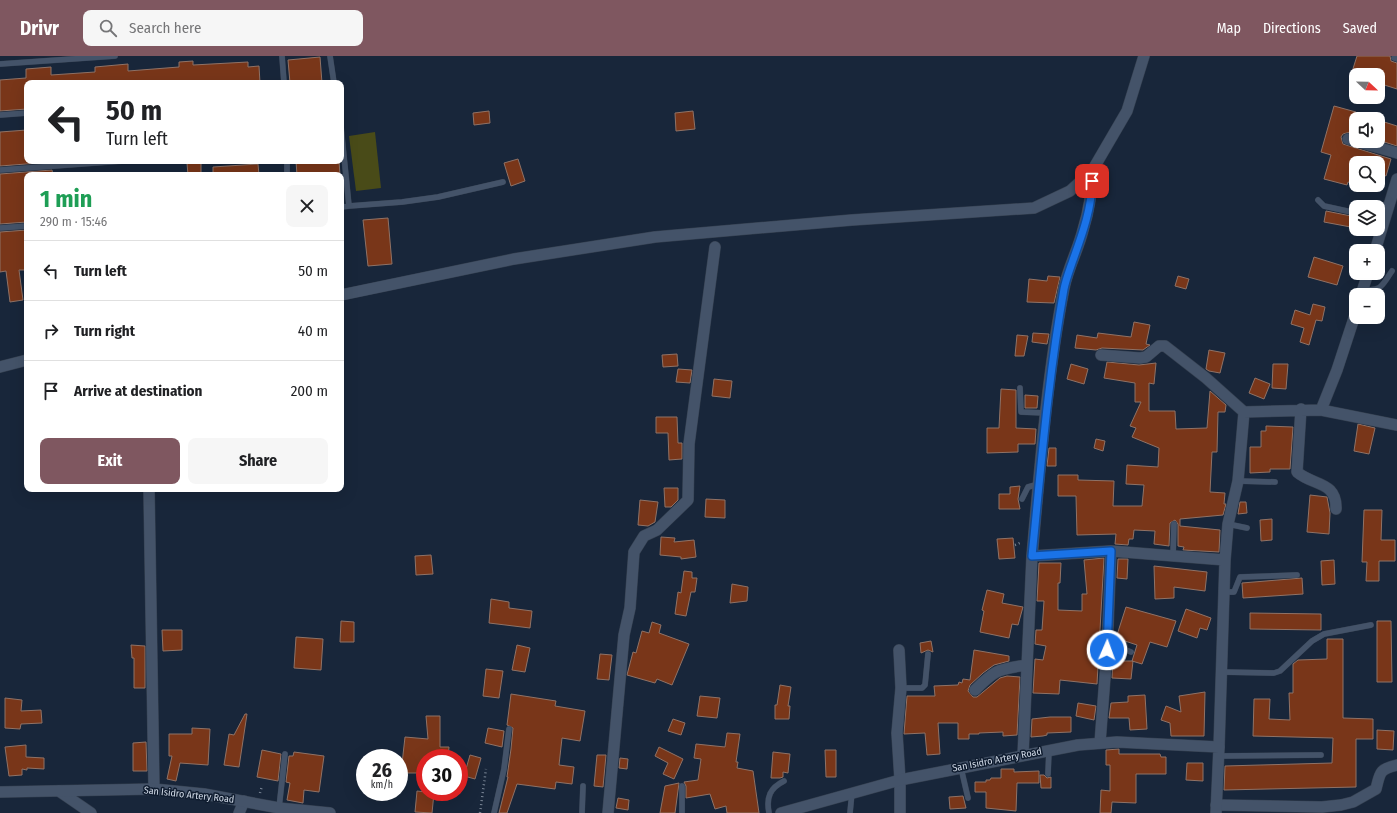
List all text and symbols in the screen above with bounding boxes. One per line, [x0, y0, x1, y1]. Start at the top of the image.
search box [83, 10, 363, 46]
text: Drivr [20, 17, 59, 40]
icon: search [97, 17, 119, 39]
text: Search here [129, 19, 201, 37]
text: Map [1217, 20, 1241, 37]
text: Directions [1263, 20, 1321, 37]
text: Saved [1343, 20, 1377, 37]
north arrow [1349, 68, 1385, 104]
map controls [1349, 68, 1385, 324]
text: 50 m [106, 94, 162, 127]
icon: left [40, 96, 92, 148]
button: sound [1349, 112, 1385, 148]
text: Turn left [106, 128, 168, 150]
button: search [1349, 156, 1385, 192]
pin [1075, 164, 1109, 198]
icon: arrive [1081, 170, 1103, 192]
text: 1 min [40, 185, 92, 213]
button: close [286, 185, 328, 227]
button: layers [1349, 200, 1385, 236]
text: 290 m · 15:46 [40, 214, 107, 229]
button: + [1349, 244, 1385, 280]
icon: left [40, 260, 62, 282]
text: Turn left [74, 262, 127, 280]
text: 50 m [298, 262, 328, 280]
button: − [1349, 288, 1385, 324]
icon: right [40, 320, 62, 342]
text: Turn right [74, 322, 135, 340]
text: 40 m [298, 322, 328, 340]
icon: arrive [40, 380, 62, 402]
text: Arrive at destination [74, 382, 202, 400]
text: 200 m [291, 382, 328, 400]
button: Exit [40, 438, 180, 484]
button: Share [188, 438, 328, 484]
position arrow [1086, 629, 1128, 671]
street label: San Isidro Artery Road [951, 745, 1043, 775]
speed limit sign: 30 [416, 749, 468, 801]
text: 26 [372, 758, 392, 782]
text: km/h [371, 779, 393, 791]
street label: San Isidro Artery Road [143, 784, 235, 806]

